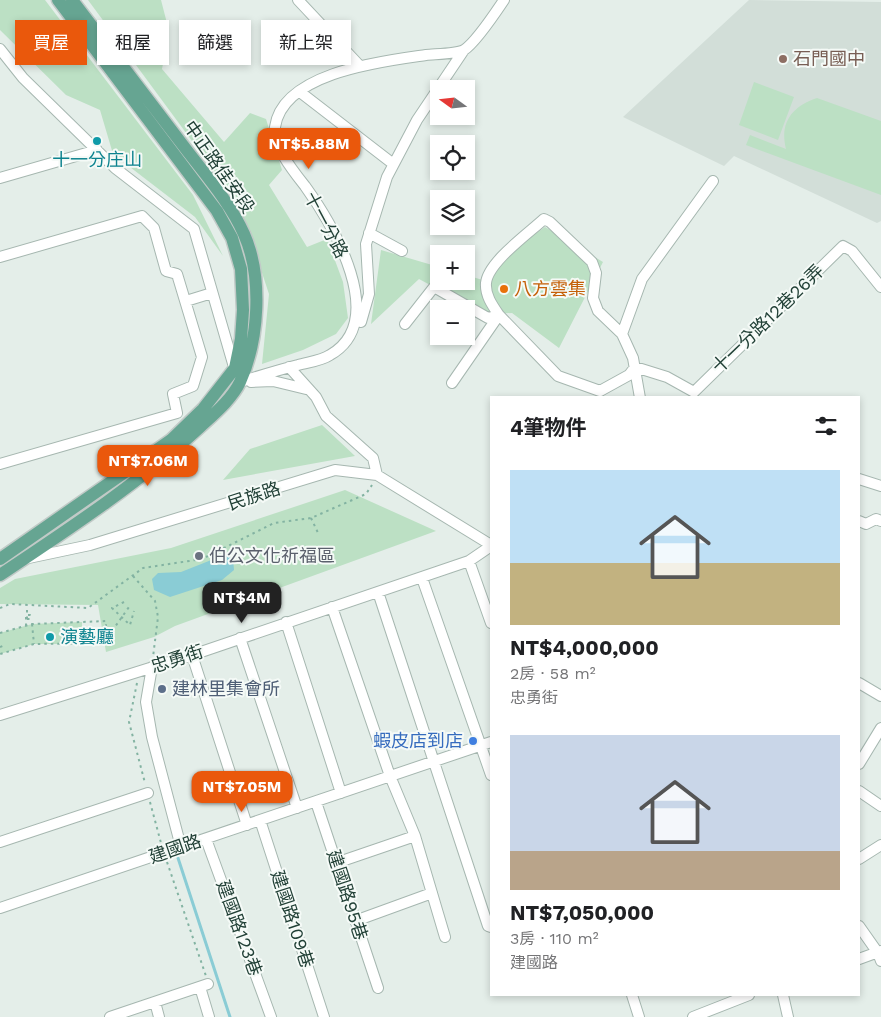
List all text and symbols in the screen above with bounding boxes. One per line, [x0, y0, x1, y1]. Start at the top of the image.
chip: 買屋 [15, 20, 87, 65]
chip: 租屋 [97, 20, 169, 65]
chip: 篩選 [179, 20, 251, 65]
chip: 新上架 [261, 20, 351, 65]
place label: 石門國中 [793, 48, 865, 69]
marker: 石門國中 [777, 53, 789, 65]
north arrow [430, 80, 475, 125]
map controls [430, 80, 475, 345]
street label: 中正路佳安段 [180, 116, 259, 217]
pin: NT$5.88M [257, 128, 361, 170]
text: NT$5.88M [269, 134, 349, 153]
marker: 十一分庄山 [91, 135, 103, 147]
button: locate [430, 135, 475, 180]
place label: 十一分庄山 [52, 149, 142, 170]
street label: 十一分路 [300, 188, 353, 261]
button: layers [430, 190, 475, 235]
button: + [430, 245, 475, 290]
street label: 十一分路12巷26弄 [708, 260, 828, 377]
place label: 八方雲集 [514, 278, 586, 299]
marker: 八方雲集 [498, 283, 510, 295]
button: − [430, 300, 475, 345]
icon: filters [812, 412, 840, 440]
text: 4筆物件 [510, 415, 587, 440]
pin: NT$7.06M [96, 444, 200, 487]
text: NT$7.06M [108, 451, 188, 470]
street label: 民族路 [225, 477, 283, 514]
icon: home [630, 502, 720, 592]
place label: 伯公文化祈福區 [209, 545, 335, 566]
marker: 伯公文化祈福區 [193, 550, 205, 562]
pin: NT$4M [207, 582, 277, 624]
text: NT$4M [213, 588, 271, 607]
place label: 演藝廳 [60, 626, 114, 647]
marker: 演藝廳 [44, 631, 56, 643]
text: NT$4,000,000 [510, 635, 659, 660]
street label: 忠勇街 [148, 640, 206, 677]
text: 2房 · 58 m² [510, 664, 596, 683]
place label: 建林里集會所 [172, 678, 280, 699]
marker: 建林里集會所 [156, 683, 168, 695]
text: 忠勇街 [510, 688, 558, 707]
place label: 蝦皮店到店 [373, 730, 463, 751]
marker: 蝦皮店到店 [467, 735, 479, 747]
icon: home [630, 767, 720, 857]
pin: NT$7.05M [190, 770, 294, 813]
text: NT$7.05M [203, 777, 281, 796]
street label: 建國路 [146, 830, 204, 867]
street label: 建國路95巷 [323, 847, 372, 943]
street label: 建國路109巷 [267, 867, 318, 970]
street label: 建國路123巷 [212, 877, 266, 978]
text: NT$7,050,000 [510, 900, 654, 925]
text: 3房 · 110 m² [510, 929, 599, 948]
text: 建國路 [510, 953, 558, 972]

